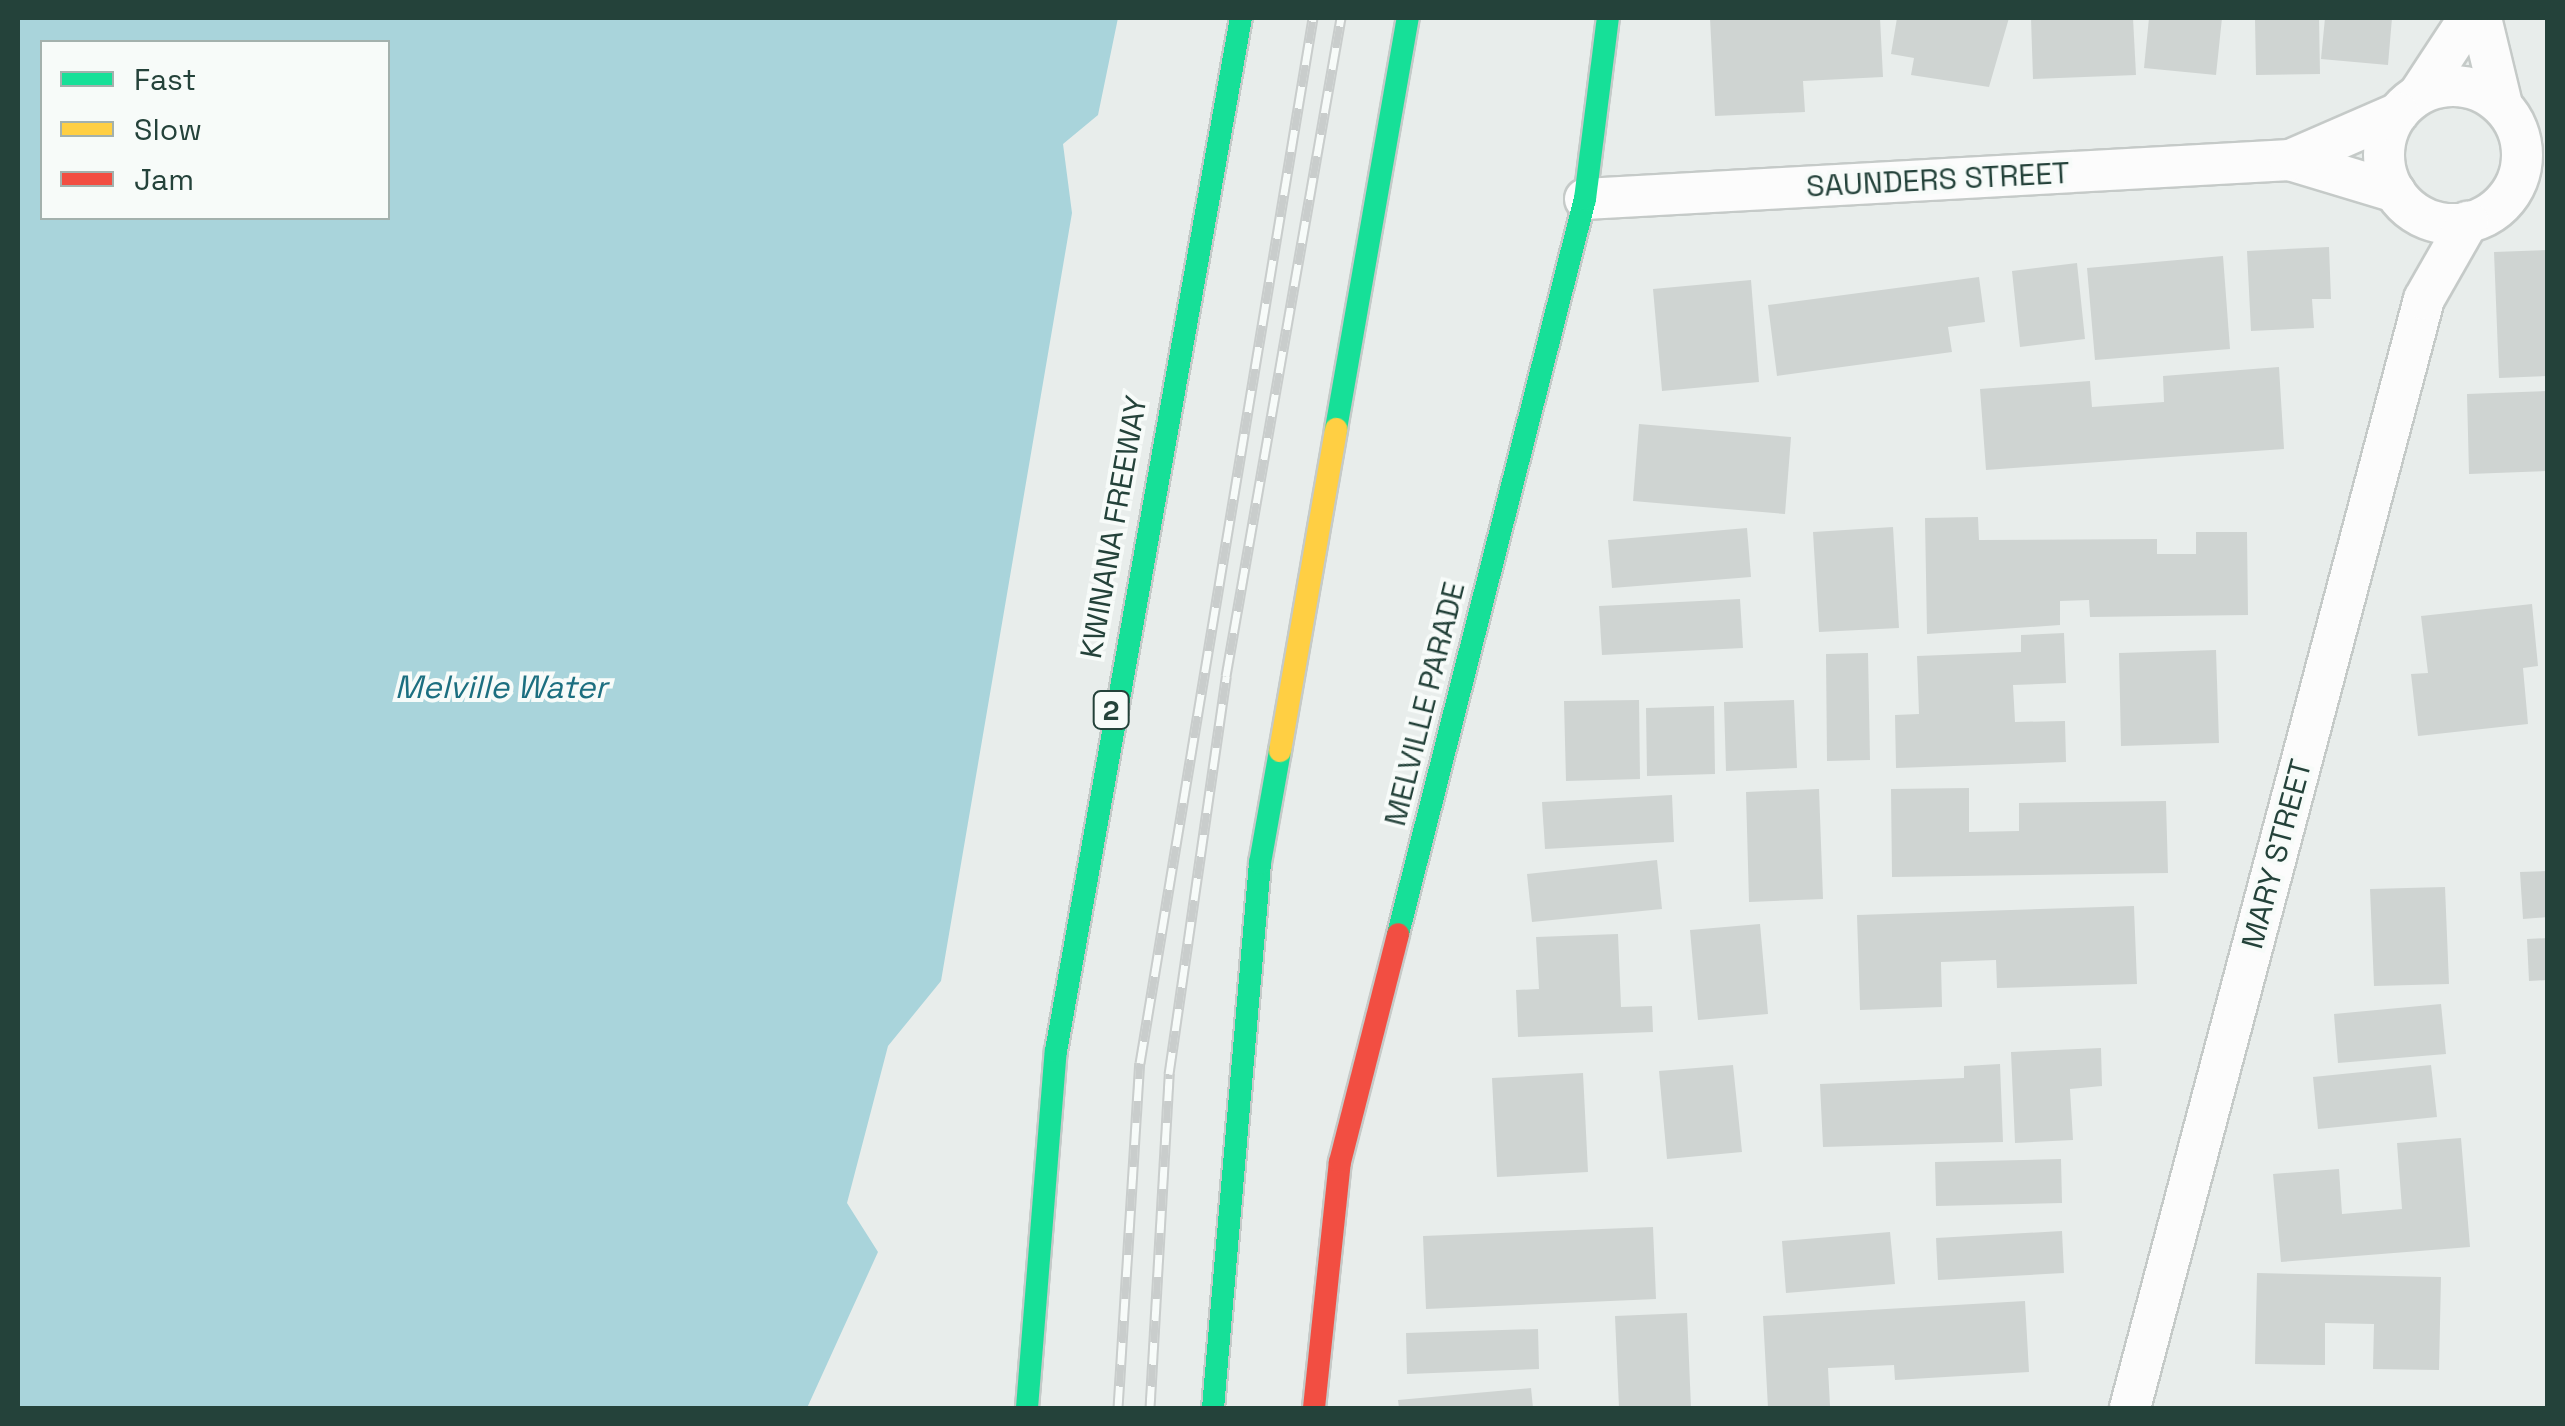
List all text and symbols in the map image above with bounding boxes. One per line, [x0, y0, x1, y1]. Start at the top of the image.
legend [40, 40, 390, 220]
text: Fast [134, 60, 196, 99]
text: Slow [134, 110, 202, 149]
street label: SAUNDERS STREET [1805, 155, 2071, 205]
text: Jam [134, 160, 194, 199]
street label: KWINANA FREEWAY [1073, 393, 1155, 661]
street label: MELVILLE PARADE [1377, 578, 1473, 830]
water label: Melville Water [395, 668, 607, 706]
road number: 2 [1091, 687, 1131, 733]
street label: MARY STREET [2234, 755, 2320, 953]

